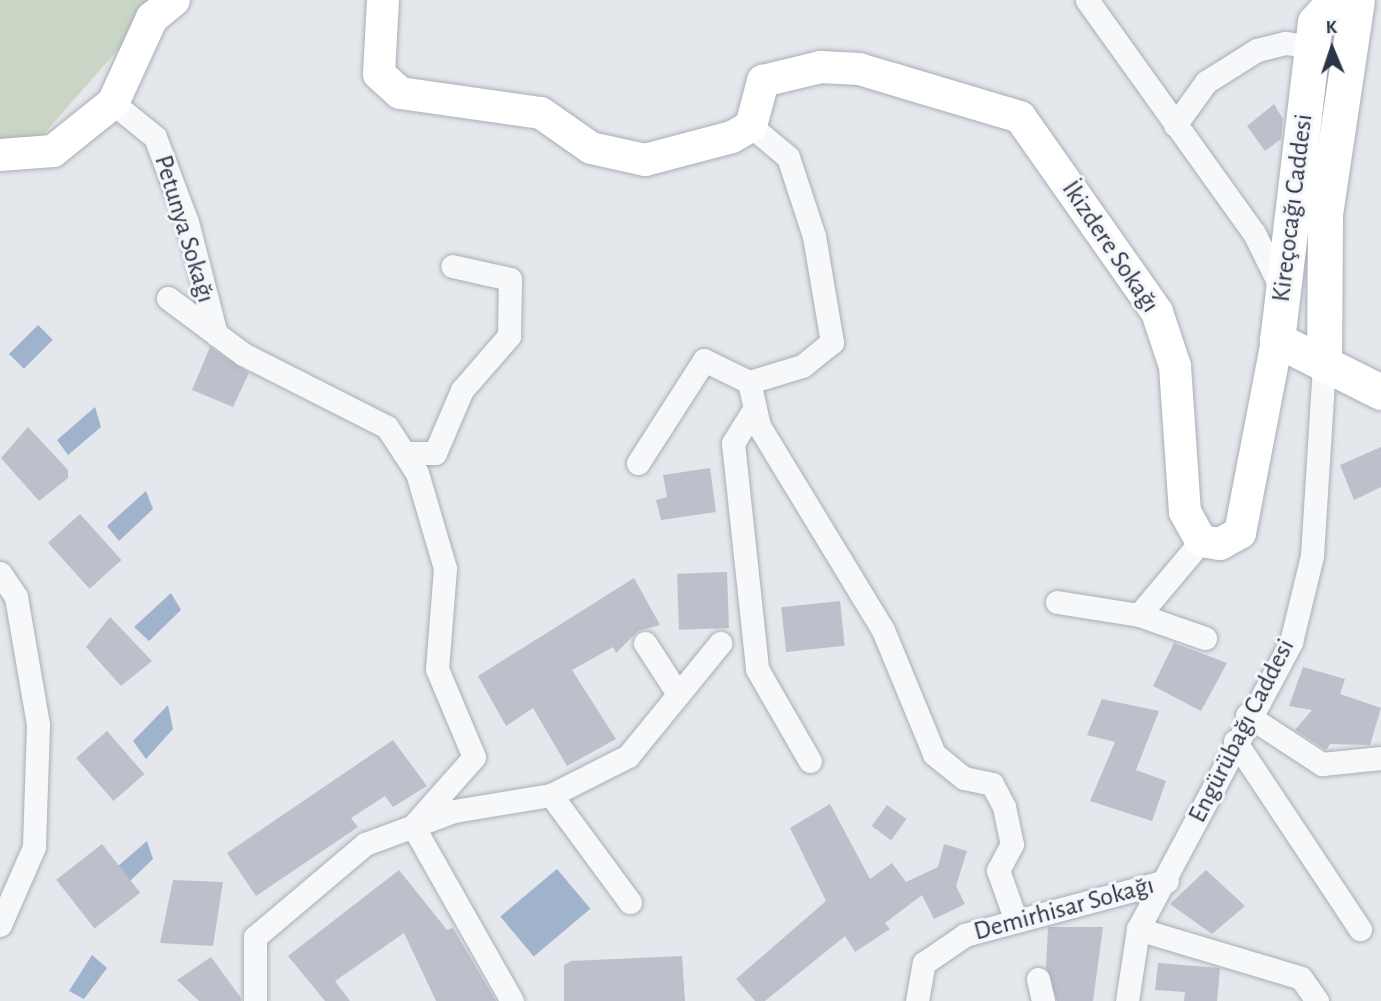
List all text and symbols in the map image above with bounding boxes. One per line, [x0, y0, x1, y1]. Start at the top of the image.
north arrow [1297, 14, 1367, 84]
text: K [1325, 18, 1337, 37]
street label: Kireçocağı Caddesi [1266, 112, 1320, 304]
street label: Petunya Sokağı [147, 152, 221, 306]
street label: İkizdere Sokağı [1054, 175, 1166, 319]
street label: Engürübağı Caddesi [1182, 634, 1302, 828]
street label: Demirhisar Sokağı [971, 870, 1157, 948]

